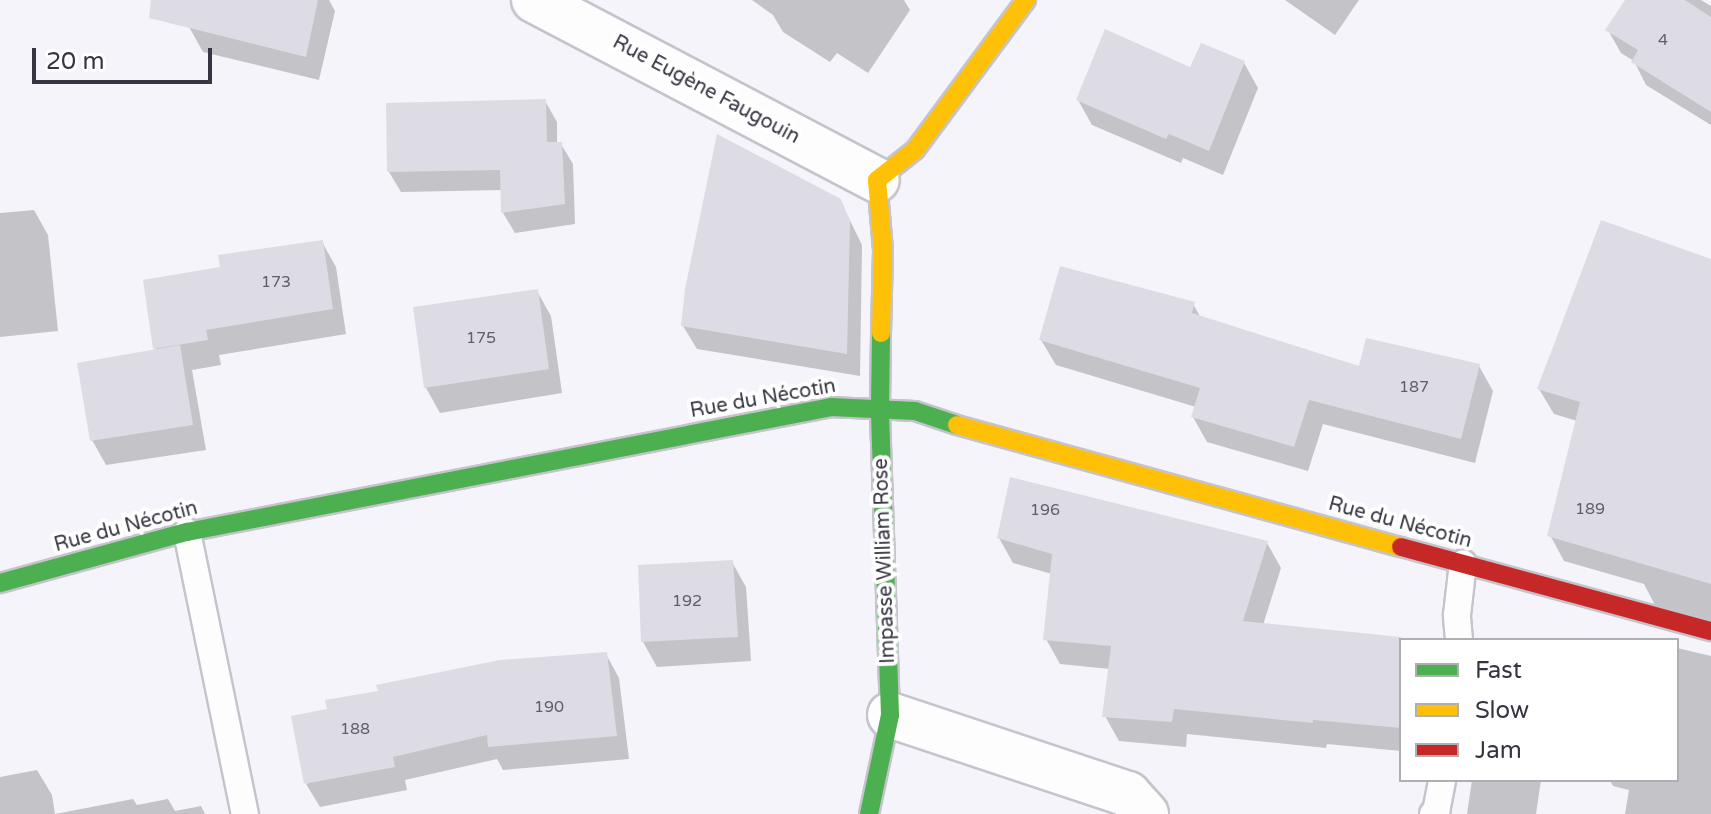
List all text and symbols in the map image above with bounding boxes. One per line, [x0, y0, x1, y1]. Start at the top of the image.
street label: Rue Eugène Faugouin [608, 30, 804, 150]
house number: 4 [1658, 30, 1668, 50]
scale bar [36, 32, 216, 82]
text: 20 m [46, 47, 104, 76]
house number: 173 [261, 272, 291, 292]
house number: 175 [466, 328, 496, 348]
street label: Rue du Nécotin [688, 374, 838, 424]
house number: 187 [1399, 377, 1429, 397]
street label: Impasse William Rose [869, 458, 901, 664]
street label: Rue du Nécotin [1326, 492, 1474, 554]
street label: Rue du Nécotin [52, 496, 200, 558]
house number: 189 [1575, 499, 1605, 519]
house number: 196 [1030, 500, 1060, 520]
house number: 192 [672, 591, 702, 611]
legend [1399, 638, 1679, 782]
text: Fast [1475, 656, 1522, 685]
text: Slow [1475, 696, 1529, 725]
house number: 190 [534, 697, 564, 717]
house number: 188 [340, 719, 370, 739]
text: Jam [1475, 736, 1522, 765]

